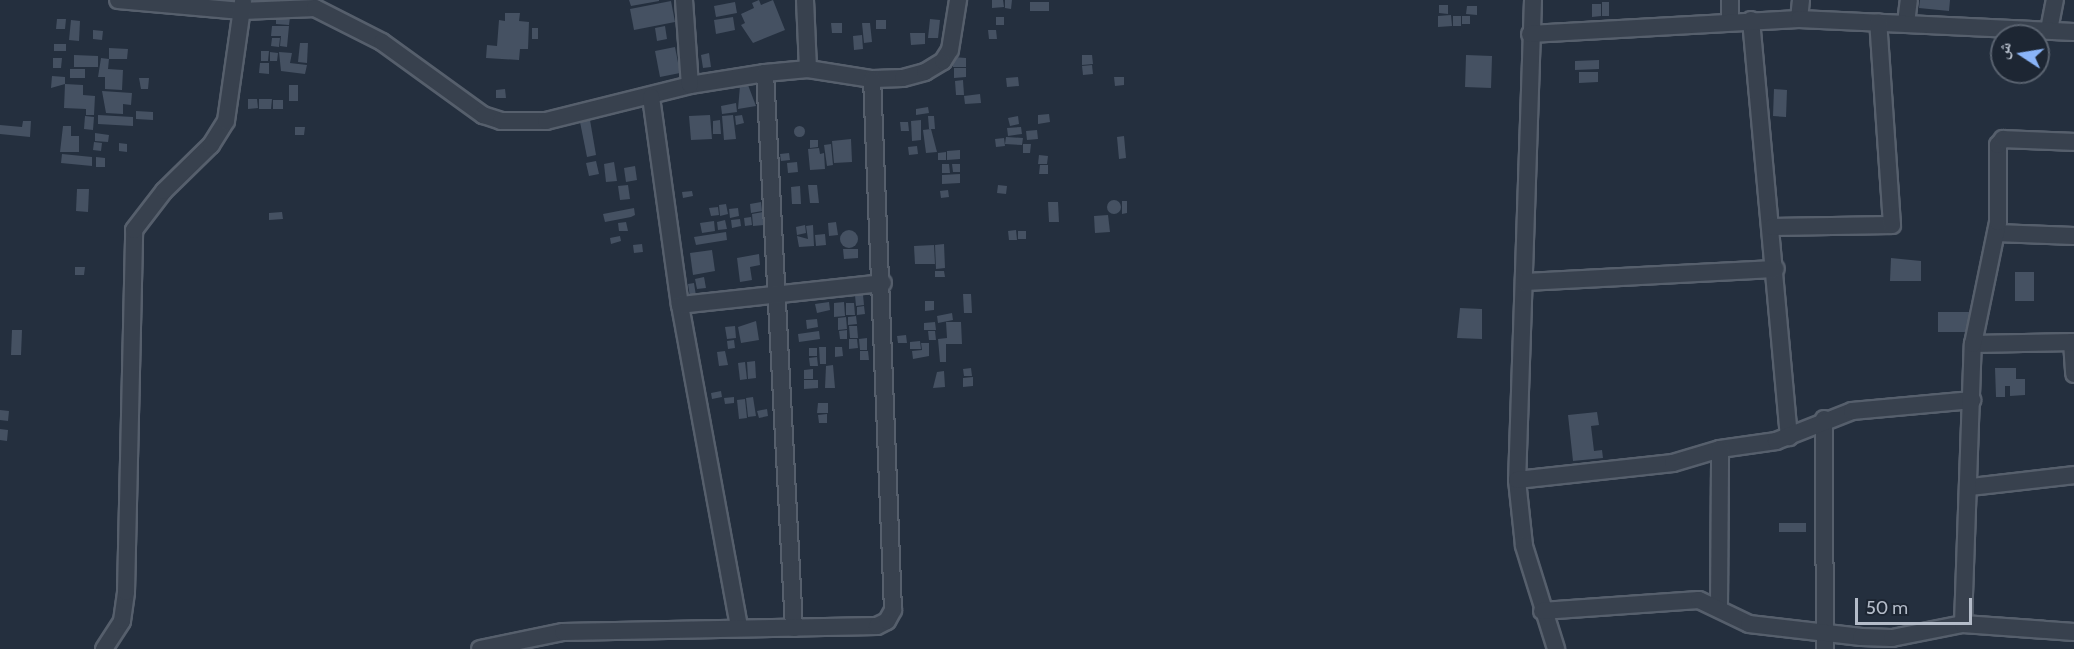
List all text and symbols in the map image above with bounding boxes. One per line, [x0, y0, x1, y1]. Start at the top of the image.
north arrow [1990, 24, 2050, 84]
text: ش [1993, 40, 2015, 61]
scale bar [1858, 586, 1975, 624]
text: 50 m [1866, 597, 1908, 619]

